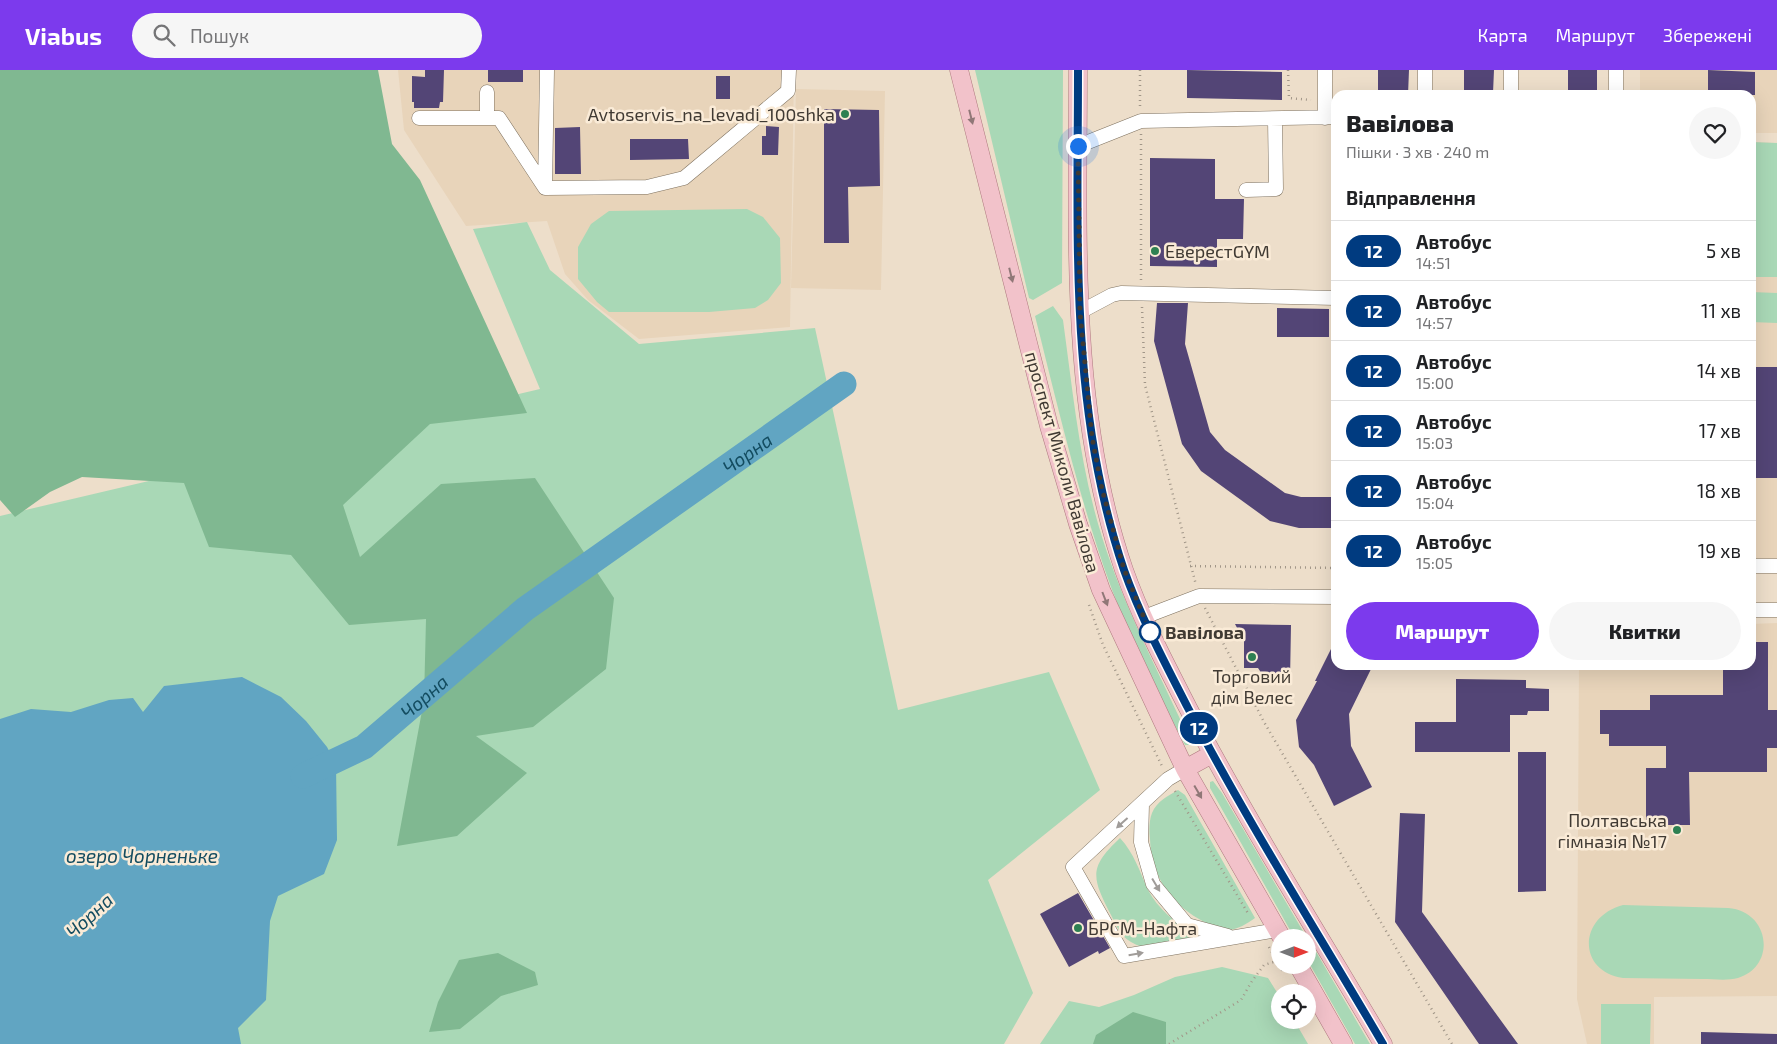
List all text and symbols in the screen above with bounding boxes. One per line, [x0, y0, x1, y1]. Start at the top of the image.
search box [132, 13, 482, 58]
text: Viabus [25, 21, 102, 50]
icon: search [150, 21, 178, 49]
text: Пошук [190, 24, 249, 47]
text: Карта [1478, 24, 1528, 46]
text: Маршрут [1556, 24, 1635, 46]
text: Збережені [1663, 24, 1752, 46]
place label: Avtoservis_na_levadi_100shka [588, 103, 835, 125]
button: heart [1689, 107, 1741, 159]
marker: Avtoservis_na_levadi_100shka [839, 108, 851, 120]
text: Вавілова [1346, 108, 1454, 137]
one-way arrow [967, 110, 975, 125]
your location [1066, 134, 1091, 159]
text: Пішки · 3 хв · 240 m [1346, 142, 1489, 161]
text: Відправлення [1346, 186, 1476, 209]
text: Автобус [1416, 230, 1492, 253]
text: 5 хв [1706, 239, 1741, 262]
place label: ЕверестGYM [1165, 240, 1270, 262]
text: 12 [1364, 240, 1383, 262]
marker: ЕверестGYM [1149, 245, 1161, 257]
text: 14:51 [1416, 253, 1451, 272]
one-way arrow [1007, 267, 1015, 282]
text: Автобус [1416, 290, 1492, 313]
text: 11 хв [1701, 299, 1741, 322]
text: 12 [1364, 300, 1383, 322]
text: 14:57 [1416, 313, 1453, 332]
street label: проспект Миколи Вавілова [1021, 349, 1105, 575]
text: Автобус [1416, 350, 1492, 373]
text: 14 хв [1697, 359, 1741, 382]
text: 12 [1364, 360, 1383, 382]
text: 15:00 [1416, 373, 1454, 392]
text: Автобус [1416, 410, 1492, 433]
text: 17 хв [1699, 419, 1741, 442]
text: 12 [1364, 420, 1383, 442]
water label: Чорна [717, 427, 776, 478]
text: 15:03 [1416, 433, 1453, 452]
text: Автобус [1416, 470, 1492, 493]
text: 18 хв [1697, 479, 1741, 502]
text: 12 [1364, 480, 1383, 502]
text: 15:04 [1416, 493, 1454, 512]
text: Автобус [1416, 530, 1492, 553]
text: 19 хв [1698, 539, 1741, 562]
text: 12 [1364, 540, 1383, 562]
text: 15:05 [1416, 553, 1453, 572]
one-way arrow [1101, 592, 1109, 607]
button: Маршрут [1346, 602, 1539, 660]
button: Квитки [1549, 602, 1741, 660]
marker: Вавілова [1139, 621, 1161, 643]
place label: Вавілова [1165, 621, 1244, 643]
marker: Торговий дім Велес [1246, 651, 1258, 663]
place label: Торговий дім Велес [1211, 665, 1293, 708]
water label: Чорна [395, 669, 452, 723]
line badge: 12 [1176, 712, 1222, 744]
text: 12 [1190, 717, 1208, 739]
one-way arrow [1194, 786, 1203, 799]
place label: Полтавська гімназія №17 [1557, 809, 1667, 852]
one-way arrow [1116, 817, 1128, 829]
marker: Полтавська гімназія №17 [1671, 824, 1683, 836]
water label: озеро Чорненьке [66, 844, 218, 867]
one-way arrow [1151, 879, 1160, 892]
water label: Чорна [61, 888, 117, 942]
place label: БРСМ-Нафта [1088, 917, 1197, 939]
marker: БРСМ-Нафта [1072, 922, 1084, 934]
north arrow [1271, 929, 1316, 974]
map controls [1271, 929, 1316, 1029]
one-way arrow [1128, 950, 1144, 958]
button: locate [1271, 984, 1316, 1029]

